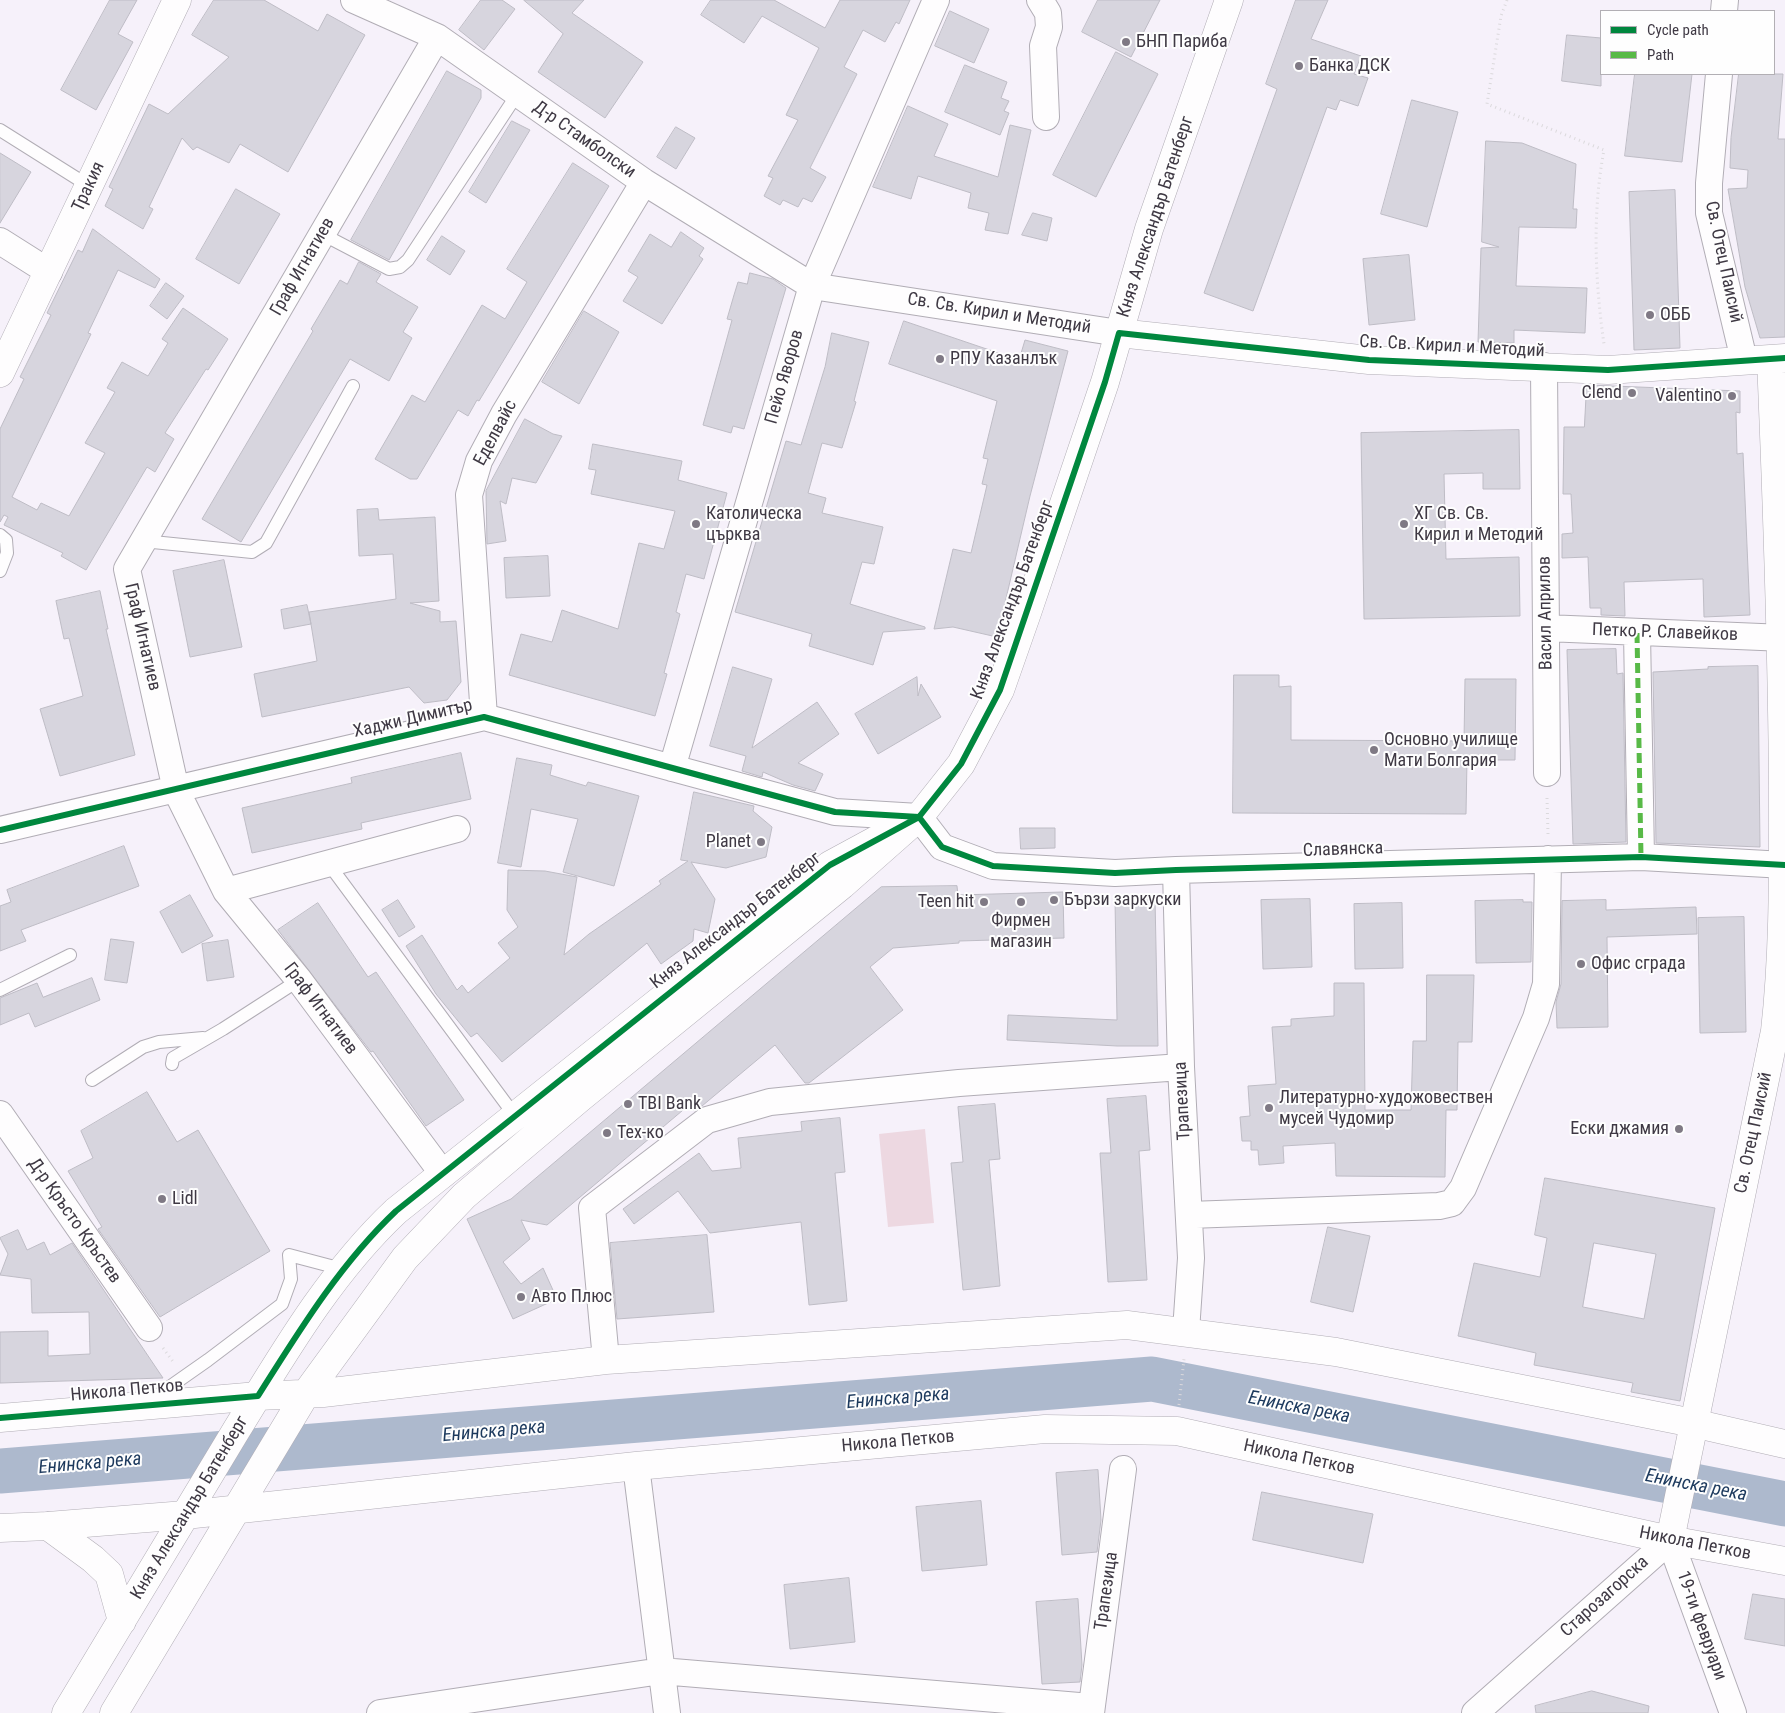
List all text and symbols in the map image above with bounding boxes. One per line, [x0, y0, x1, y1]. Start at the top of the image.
legend [1600, 10, 1775, 75]
text: Cycle path [1647, 21, 1709, 39]
place label: БНП Париба [1136, 31, 1228, 53]
marker: БНП Париба [1120, 36, 1132, 48]
text: Path [1647, 46, 1674, 64]
place label: Банка ДСК [1309, 55, 1390, 77]
marker: Банка ДСК [1293, 60, 1305, 72]
street label: Д-р Стамболски [529, 97, 639, 183]
street label: Княз Александър Батенберг [1113, 114, 1199, 320]
street label: Тракия [68, 159, 110, 215]
street label: Св. Отец Паисий [1700, 199, 1746, 325]
street label: Граф Игнатиев [266, 214, 340, 320]
street label: Св. Св. Кирил и Методий [906, 289, 1092, 339]
place label: ОББ [1660, 304, 1691, 326]
marker: ОББ [1644, 309, 1656, 321]
street label: Пейо Яворов [761, 327, 809, 427]
street label: Св. Св. Кирил и Методий [1359, 331, 1545, 363]
place label: РПУ Казанлък [950, 348, 1057, 370]
marker: РПУ Казанлък [934, 353, 946, 365]
place label: Clend [1582, 382, 1622, 404]
place label: Valentino [1655, 385, 1722, 407]
marker: Clend [1626, 387, 1638, 399]
marker: Valentino [1726, 390, 1738, 402]
street label: Еделвайс [470, 396, 522, 470]
street label: Княз Александър Батенберг [967, 497, 1059, 703]
place label: Католическа църква [706, 503, 802, 546]
place label: ХГ Св. Св. Кирил и Методий [1414, 503, 1543, 546]
marker: Католическа църква [690, 518, 702, 530]
marker: ХГ Св. Св. Кирил и Методий [1398, 518, 1410, 530]
street label: Васил Априлов [1534, 556, 1558, 670]
street label: Граф Игнатиев [119, 581, 165, 693]
street label: Петко Р. Славейков [1592, 620, 1738, 646]
street label: Хаджи Димитър [351, 695, 475, 743]
place label: Основно училище Мати Болгария [1384, 729, 1518, 772]
marker: Основно училище Мати Болгария [1368, 744, 1380, 756]
place label: Planet [706, 831, 751, 853]
marker: Planet [755, 836, 767, 848]
street label: Славянска [1302, 838, 1384, 862]
street label: Княз Александър Батенберг [646, 848, 826, 994]
place label: Бързи заркуски [1064, 889, 1182, 911]
place label: Teen hit [918, 891, 974, 913]
marker: Бързи заркуски [1048, 894, 1060, 906]
marker: Teen hit [978, 896, 990, 908]
marker: Фирмен магазин [1015, 896, 1027, 908]
place label: Фирмен магазин [990, 910, 1052, 952]
place label: Офис сграда [1591, 953, 1686, 975]
marker: Офис сграда [1575, 958, 1587, 970]
street label: Граф Игнатиев [278, 959, 362, 1059]
street label: Трапезица [1170, 1061, 1196, 1141]
street label: Св. Отец Паисий [1731, 1070, 1777, 1196]
place label: Литературно-художовествен мусей Чудомир [1279, 1087, 1493, 1130]
place label: TBI Bank [638, 1093, 701, 1115]
marker: TBI Bank [622, 1098, 634, 1110]
marker: Литературно-художовествен мусей Чудомир [1263, 1102, 1275, 1114]
place label: Ески джамия [1570, 1118, 1669, 1140]
place label: Тех-ко [617, 1122, 664, 1144]
marker: Ески джамия [1673, 1123, 1685, 1135]
marker: Тех-ко [601, 1127, 613, 1139]
street label: Д-р Кръсто Кръстев [23, 1154, 125, 1288]
place label: Lidl [172, 1188, 198, 1210]
marker: Lidl [156, 1193, 168, 1205]
place label: Авто Плюс [531, 1286, 612, 1308]
marker: Авто Плюс [515, 1291, 527, 1303]
street label: Никола Петков [70, 1375, 184, 1407]
water label: Енинска река [846, 1383, 950, 1415]
water label: Енинска река [1246, 1387, 1352, 1429]
street label: Княз Александър Батенберг [127, 1412, 253, 1604]
water label: Енинска река [442, 1416, 546, 1448]
street label: Никола Петков [841, 1426, 955, 1458]
street label: Никола Петков [1241, 1436, 1357, 1480]
water label: Енинска река [38, 1448, 142, 1480]
water label: Енинска река [1643, 1465, 1749, 1507]
street label: Никола Петков [1637, 1523, 1753, 1565]
street label: Трапезица [1091, 1550, 1123, 1632]
street label: Старозагорска [1557, 1552, 1653, 1642]
street label: 19-ти февруари [1671, 1568, 1731, 1684]

